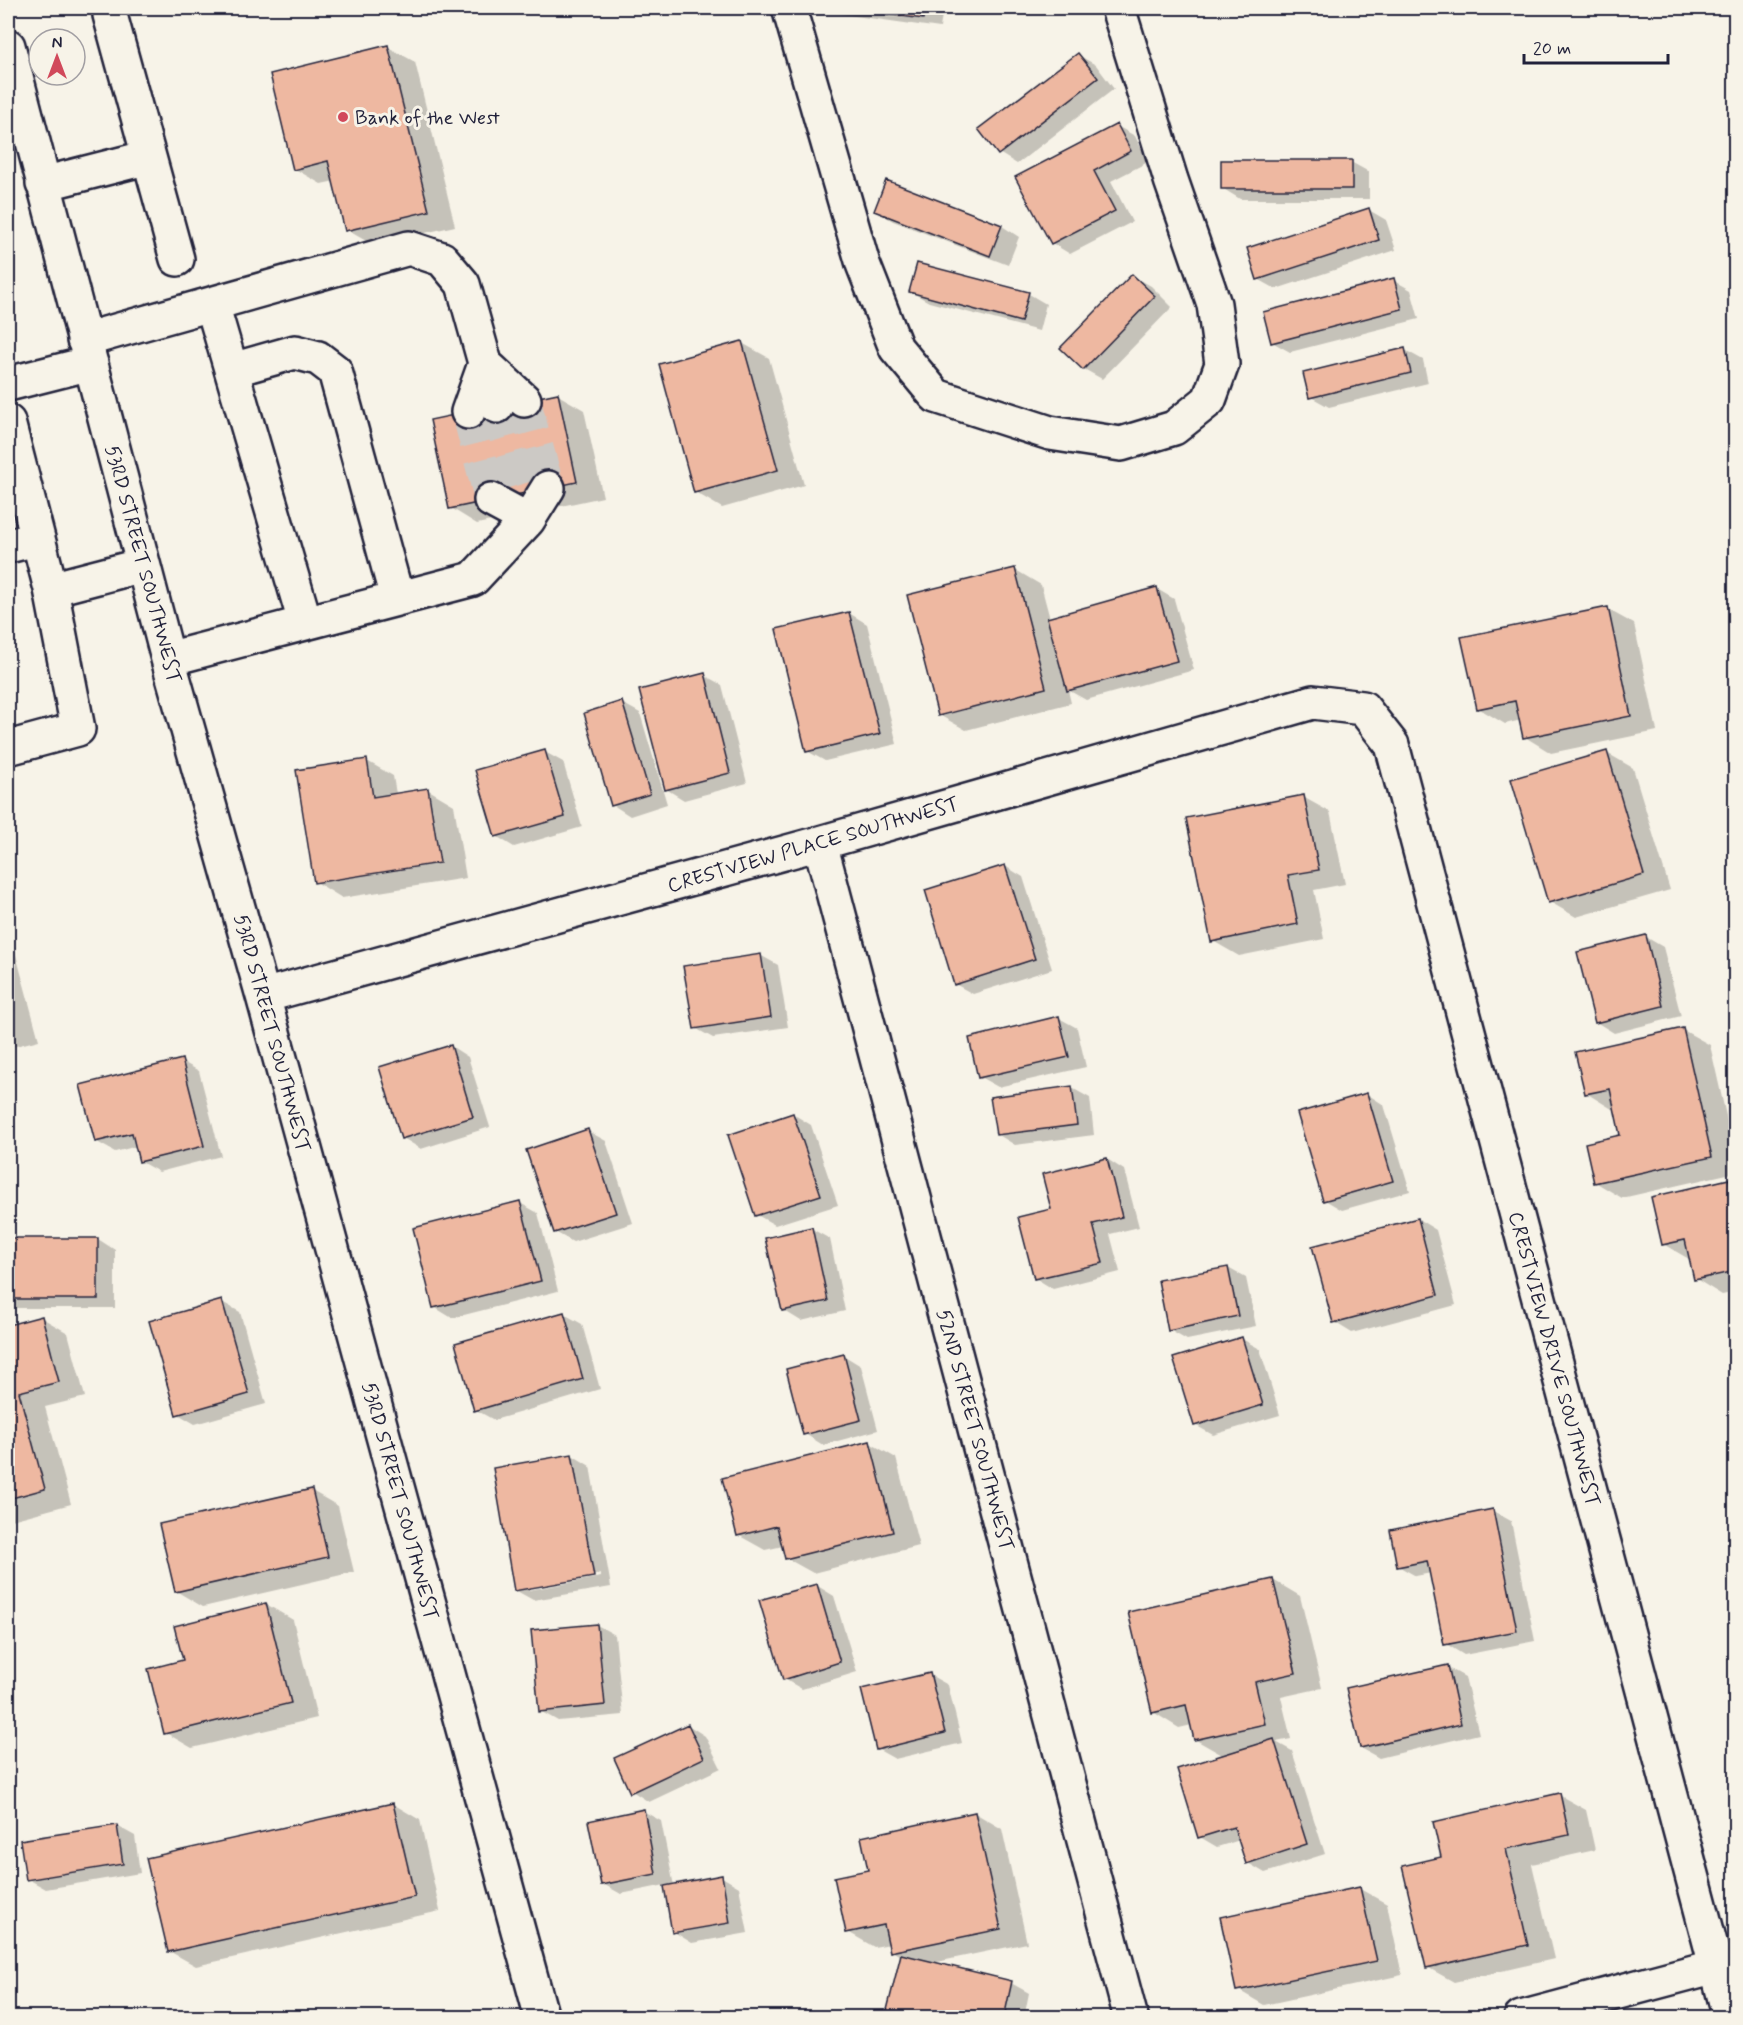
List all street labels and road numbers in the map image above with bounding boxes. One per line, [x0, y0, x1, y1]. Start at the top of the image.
street label: 53RD STREET SOUTHWEST [98, 442, 187, 687]
street label: CRESTVIEW PLACE SOUTHWEST [665, 791, 962, 900]
street label: 53RD STREET SOUTHWEST [227, 911, 316, 1156]
street label: CRESTVIEW DRIVE SOUTHWEST [1501, 1209, 1606, 1510]
street label: 52ND STREET SOUTHWEST [929, 1306, 1020, 1554]
street label: 53RD STREET SOUTHWEST [355, 1379, 444, 1624]

